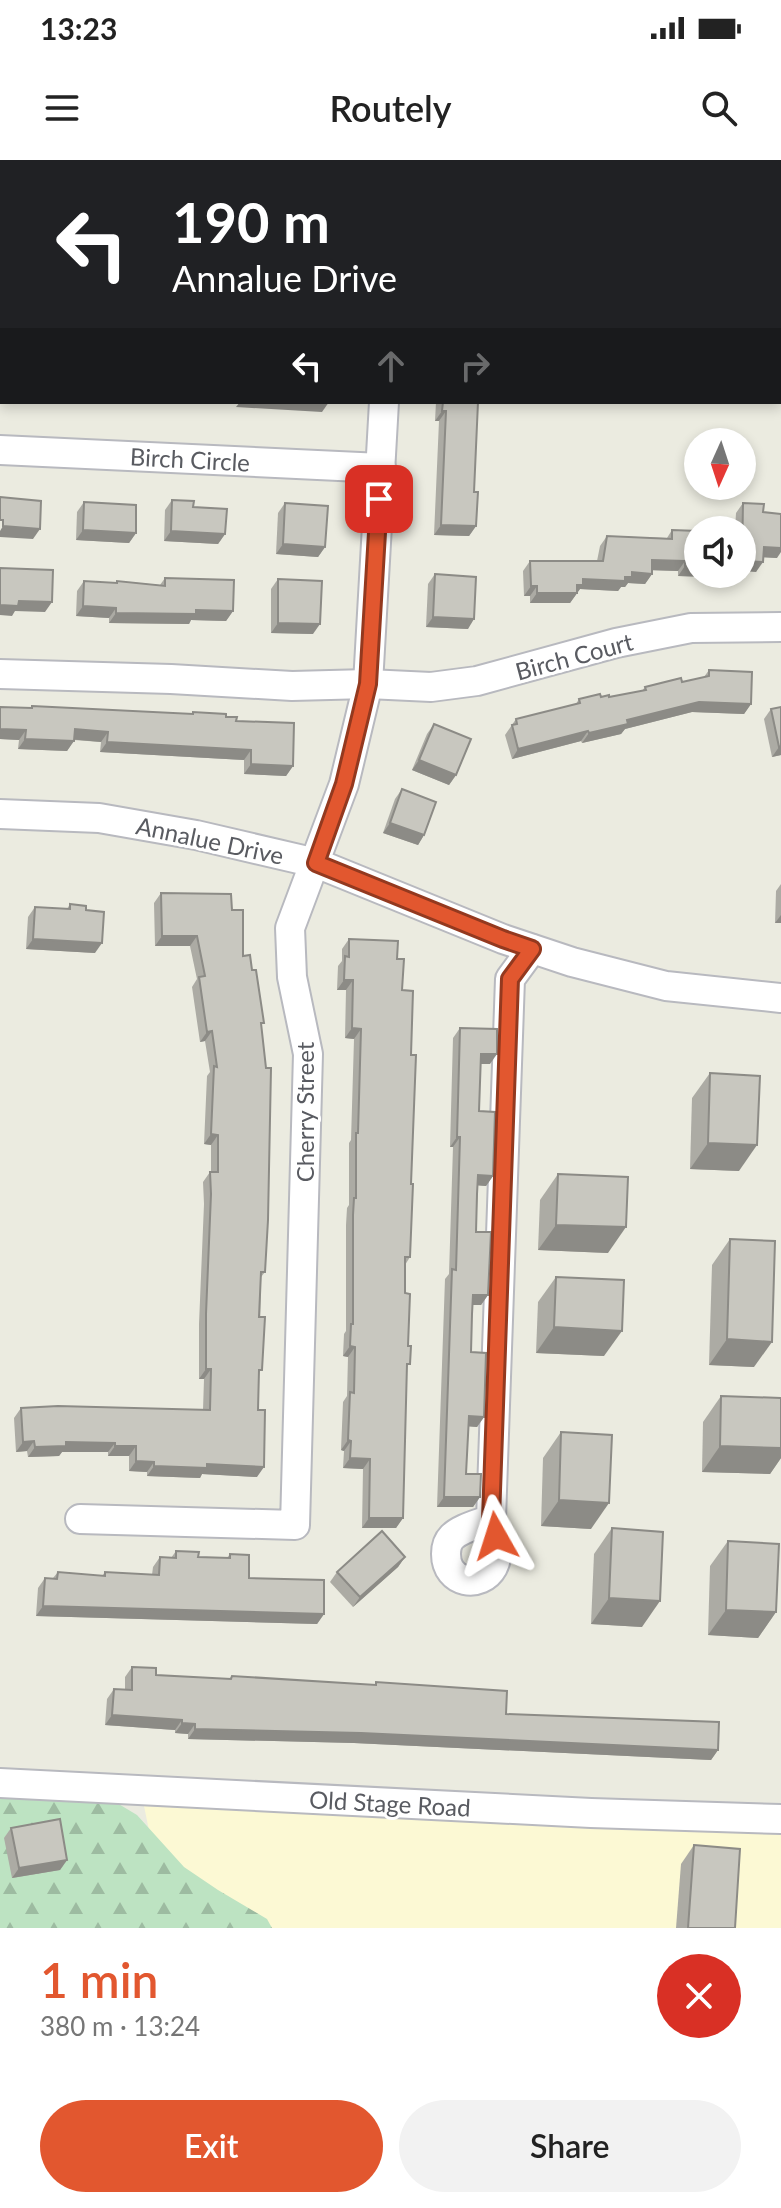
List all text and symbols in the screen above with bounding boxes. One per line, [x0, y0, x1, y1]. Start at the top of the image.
text: 13:23 [40, 10, 117, 46]
icon: menu [40, 86, 84, 130]
text: Routely [329, 86, 452, 130]
icon: search [697, 86, 741, 130]
text: 190 m [172, 188, 330, 255]
icon: left [40, 192, 144, 296]
text: Annalue Drive [172, 256, 397, 300]
icon: left [285, 344, 329, 388]
icon: ahead [369, 344, 413, 388]
icon: right [453, 344, 497, 388]
north arrow [684, 428, 756, 500]
map controls [684, 428, 756, 588]
street label: Birch Circle [129, 441, 251, 477]
pin [345, 465, 413, 533]
icon: arrive [357, 477, 401, 521]
button: sound [684, 516, 756, 588]
street label: Birch Court [512, 626, 636, 686]
street label: Annalue Drive [134, 810, 286, 870]
street label: Cherry Street [290, 1041, 319, 1182]
position arrow [454, 1494, 538, 1578]
street label: Old Stage Road [309, 1784, 471, 1822]
text: 1 min [40, 1951, 158, 2008]
button: close [657, 1954, 741, 2038]
text: 380 m · 13:24 [40, 2010, 200, 2042]
button: Exit [40, 2100, 383, 2192]
button: Share [399, 2100, 741, 2192]

